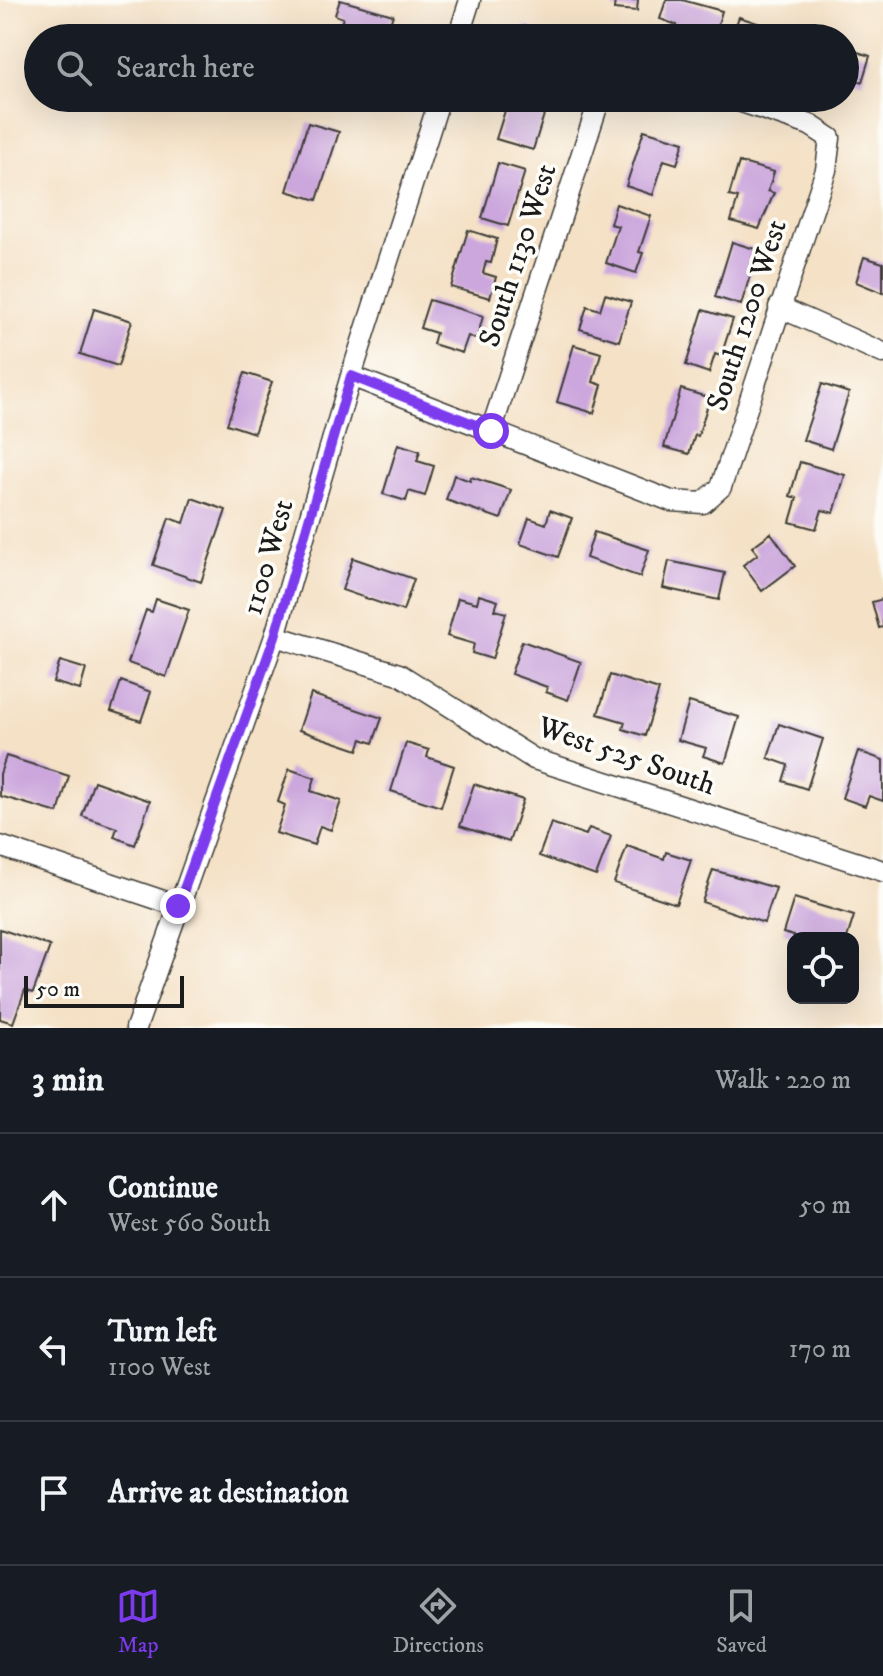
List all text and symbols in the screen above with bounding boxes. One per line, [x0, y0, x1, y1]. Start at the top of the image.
search box [24, 24, 859, 112]
icon: search [52, 46, 96, 90]
text: Search here [116, 50, 255, 87]
street label: South 1130 West [471, 159, 565, 352]
street label: South 1200 West [699, 215, 796, 416]
route start [473, 413, 509, 449]
street label: 1100 West [234, 495, 303, 620]
street label: West 525 South [532, 708, 720, 804]
route end [160, 888, 196, 924]
map controls [787, 932, 859, 1004]
button: locate [787, 932, 859, 1004]
scale bar [24, 972, 184, 1008]
text: 50 m [36, 976, 80, 1003]
text: 3 min [32, 1059, 104, 1101]
text: Walk · 220 m [715, 1064, 851, 1097]
text: Continue [108, 1170, 218, 1207]
icon: ahead [32, 1183, 76, 1227]
text: 50 m [799, 1189, 851, 1222]
text: West 560 South [108, 1207, 271, 1240]
text: Turn left [108, 1314, 217, 1351]
icon: left [32, 1327, 76, 1371]
text: 170 m [789, 1333, 851, 1366]
text: 1100 West [108, 1351, 211, 1384]
icon: arrive [32, 1471, 76, 1515]
text: Arrive at destination [108, 1475, 349, 1512]
tab: Map [116, 1584, 160, 1659]
tab: Directions [393, 1584, 484, 1659]
tab: Saved [716, 1584, 767, 1659]

